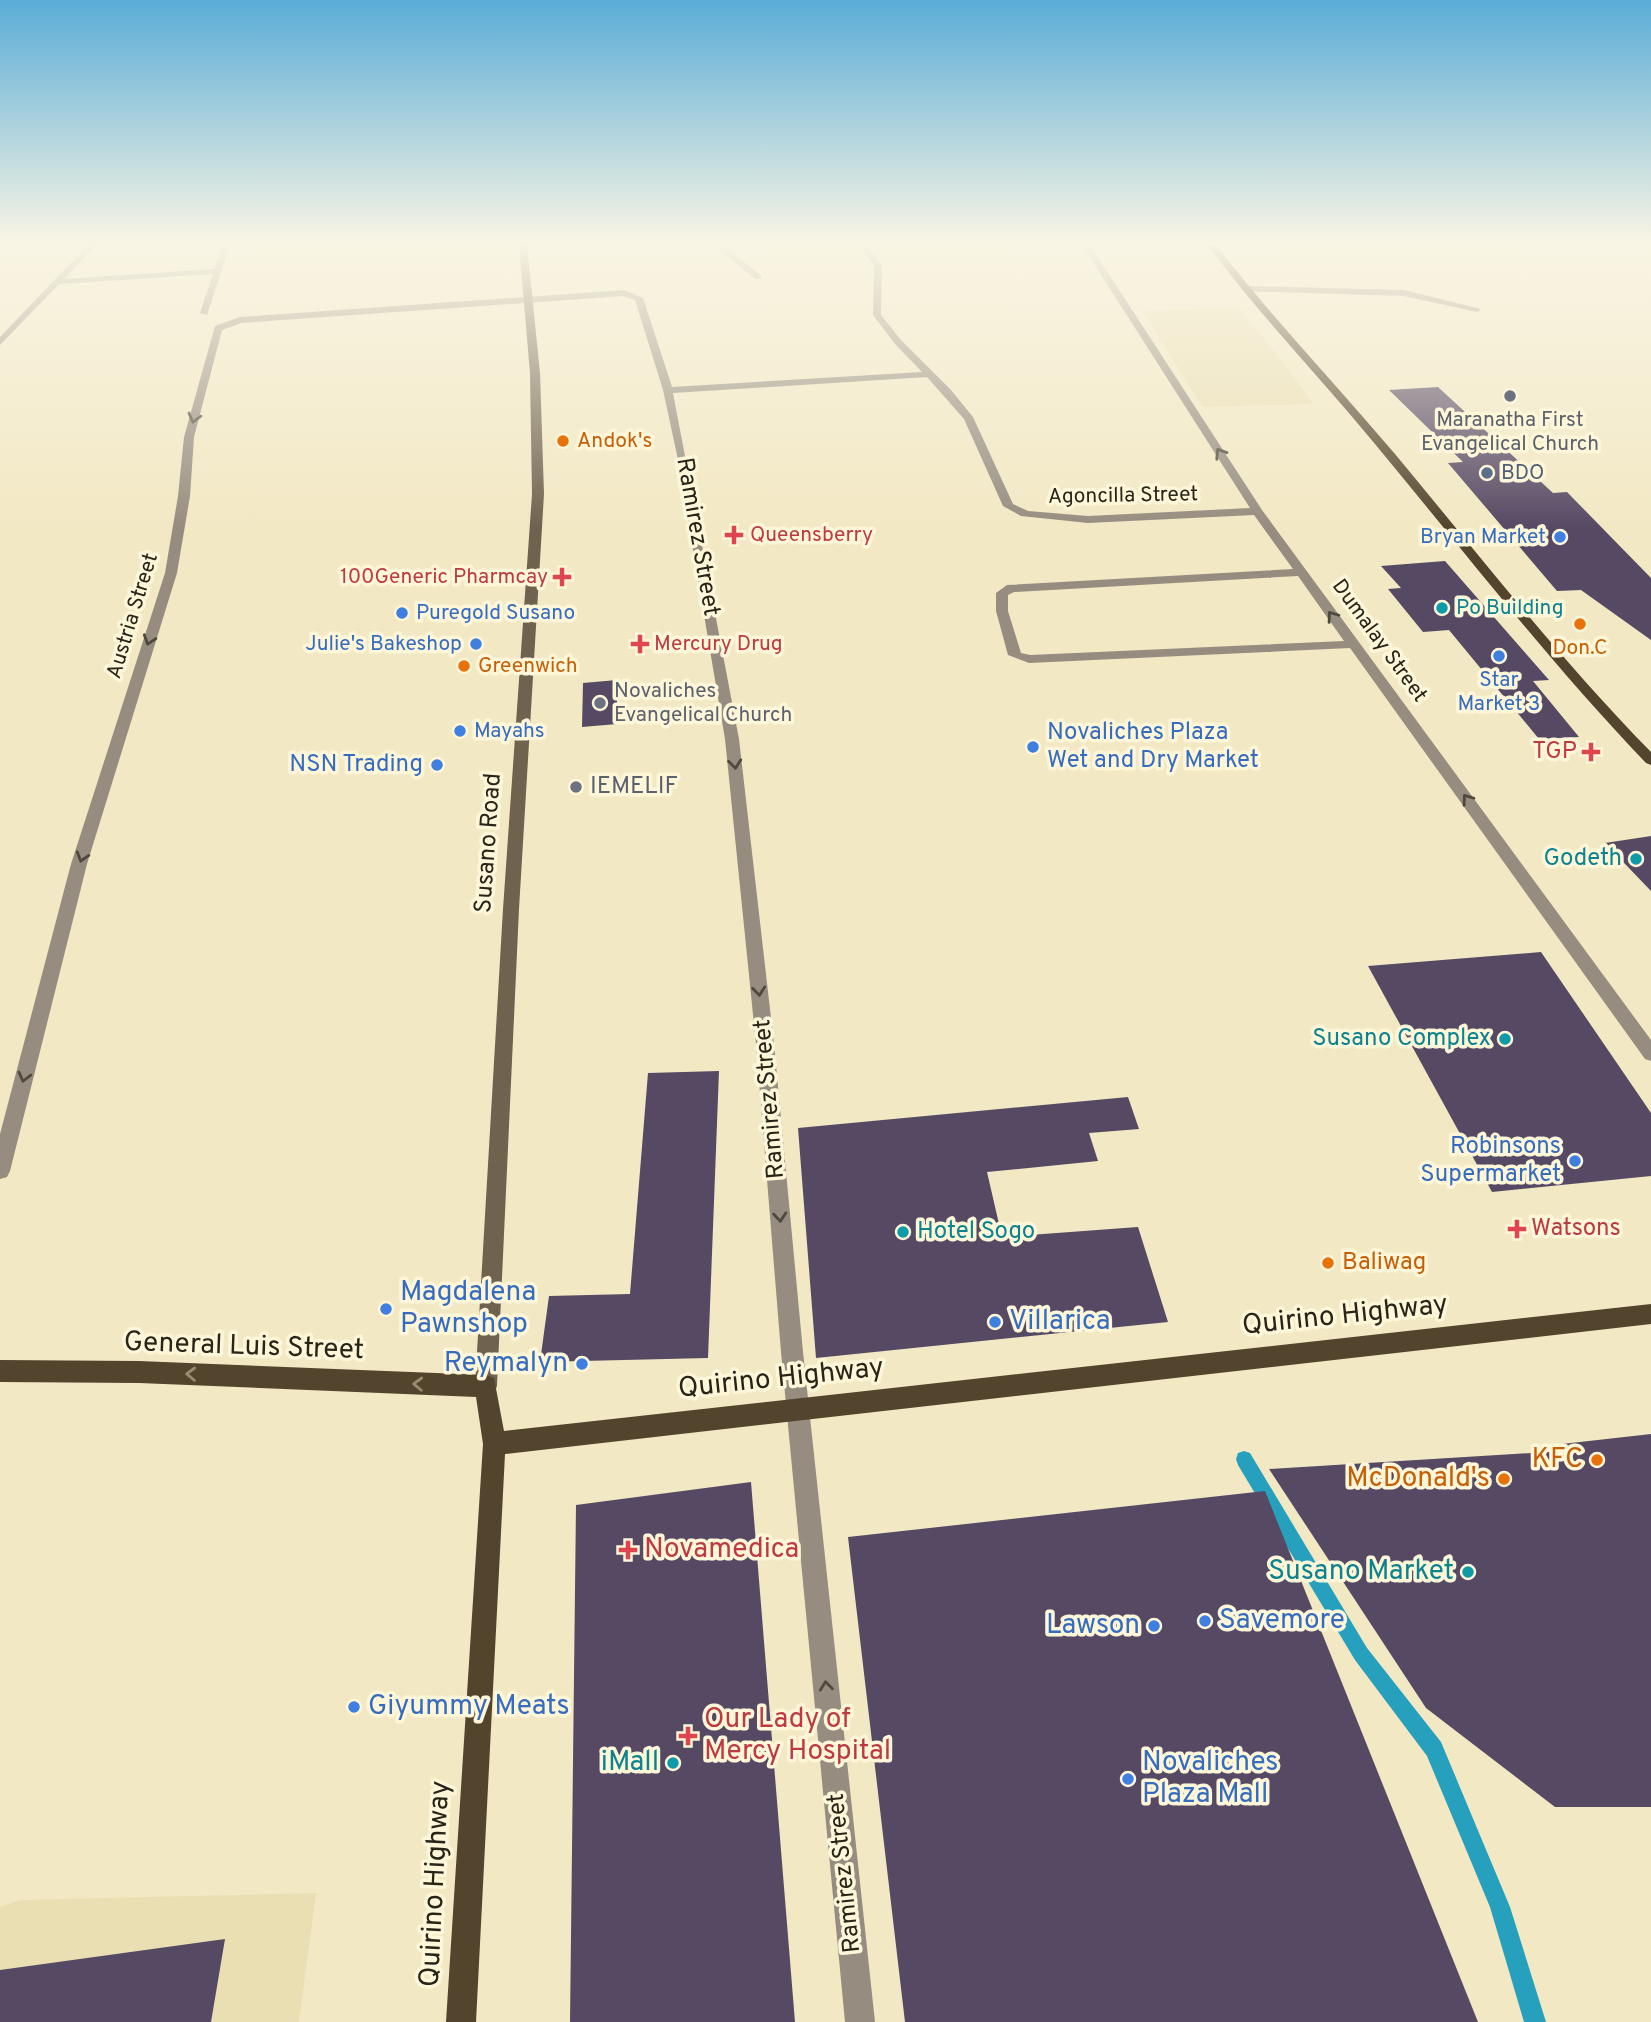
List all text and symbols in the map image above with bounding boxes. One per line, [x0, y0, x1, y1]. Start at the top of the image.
marker: Maranatha First Evangelical Church [1502, 388, 1518, 404]
place label: Maranatha First Evangelical Church [1421, 407, 1599, 458]
one-way arrow [188, 412, 202, 424]
place label: Andok's [577, 428, 652, 455]
marker: Andok's [555, 433, 571, 449]
one-way arrow [1216, 448, 1229, 461]
street label: Ramirez Street [668, 455, 726, 619]
place label: BDO [1501, 460, 1544, 487]
marker: BDO [1479, 465, 1495, 481]
street label: Agoncilla Street [1048, 481, 1198, 511]
place label: Queensberry [750, 522, 873, 549]
place label: Bryan Market [1420, 524, 1546, 551]
marker: Queensberry [724, 525, 744, 545]
marker: Bryan Market [1552, 529, 1568, 545]
street label: Austria Street [101, 550, 165, 682]
place label: 100Generic Pharmcay [340, 564, 548, 591]
marker: 100Generic Pharmcay [554, 569, 570, 585]
street label: Dumalay Street [1325, 574, 1433, 708]
place label: Po Building [1456, 595, 1563, 622]
place label: Puregold Susano [416, 600, 575, 627]
marker: Po Building [1434, 600, 1450, 616]
marker: Puregold Susano [394, 605, 410, 621]
one-way arrow [1328, 611, 1341, 623]
marker: Don.C [1572, 616, 1588, 632]
place label: Julie's Bakeshop [305, 631, 462, 658]
place label: Mercury Drug [654, 631, 783, 658]
one-way arrow [143, 633, 157, 646]
place label: Don.C [1552, 635, 1608, 662]
marker: Julie's Bakeshop [468, 636, 484, 652]
marker: Mercury Drug [632, 636, 648, 652]
marker: Star Market 3 [1491, 648, 1507, 664]
place label: Greenwich [478, 653, 578, 680]
marker: Greenwich [456, 658, 472, 674]
place label: Star Market 3 [1458, 667, 1540, 718]
place label: Novaliches Evangelical Church [614, 678, 792, 729]
marker: Novaliches Evangelical Church [592, 695, 608, 711]
place label: Mayahs [474, 718, 545, 745]
place label: Novaliches Plaza Wet and Dry Market [1047, 718, 1259, 776]
marker: Mayahs [452, 723, 468, 739]
place label: TGP [1532, 737, 1577, 767]
marker: Novaliches Plaza Wet and Dry Market [1025, 739, 1041, 755]
marker: TGP [1583, 744, 1599, 760]
place label: NSN Trading [289, 750, 423, 780]
marker: NSN Trading [429, 757, 445, 773]
one-way arrow [727, 759, 742, 770]
street label: Susano Road [469, 772, 509, 914]
place label: IEMELIF [590, 772, 678, 802]
marker: IEMELIF [568, 779, 584, 795]
one-way arrow [1462, 794, 1475, 807]
place label: Godeth [1543, 844, 1622, 874]
one-way arrow [76, 851, 90, 863]
marker: Godeth [1628, 851, 1644, 867]
one-way arrow [752, 985, 767, 997]
street label: Ramirez Street [748, 1018, 792, 1180]
place label: Susano Complex [1312, 1024, 1491, 1054]
marker: Susano Complex [1497, 1031, 1513, 1047]
one-way arrow [18, 1071, 32, 1083]
place label: Robinsons Supermarket [1420, 1132, 1561, 1190]
marker: Robinsons Supermarket [1567, 1153, 1583, 1169]
one-way arrow [772, 1212, 787, 1223]
place label: Watsons [1531, 1214, 1621, 1244]
place label: Hotel Sogo [917, 1217, 1035, 1247]
marker: Watsons [1509, 1221, 1525, 1237]
marker: Hotel Sogo [895, 1224, 911, 1240]
place label: Baliwag [1342, 1248, 1426, 1278]
marker: Baliwag [1320, 1255, 1336, 1271]
place label: Magdalena Pawnshop [400, 1275, 536, 1343]
street label: Quirino Highway [1240, 1287, 1450, 1345]
marker: Magdalena Pawnshop [378, 1301, 394, 1317]
place label: Villarica [1009, 1304, 1110, 1340]
marker: Villarica [987, 1314, 1003, 1330]
street label: General Luis Street [123, 1325, 365, 1369]
place label: Reymalyn [444, 1346, 568, 1382]
street label: Quirino Highway [676, 1350, 886, 1408]
marker: Reymalyn [574, 1356, 590, 1372]
one-way arrow [185, 1367, 196, 1382]
one-way arrow [412, 1376, 423, 1391]
place label: KFC [1532, 1442, 1583, 1478]
marker: KFC [1589, 1452, 1605, 1468]
place label: McDonald's [1346, 1461, 1490, 1497]
marker: McDonald's [1496, 1471, 1512, 1487]
place label: Novamedica [644, 1532, 799, 1568]
marker: Novamedica [618, 1540, 638, 1560]
place label: Susano Market [1268, 1554, 1454, 1590]
marker: Susano Market [1460, 1564, 1476, 1580]
place label: Savemore [1219, 1603, 1345, 1639]
place label: Lawson [1046, 1608, 1140, 1644]
marker: Savemore [1197, 1613, 1213, 1629]
marker: Lawson [1146, 1618, 1162, 1634]
one-way arrow [819, 1680, 834, 1692]
place label: Giyummy Meats [368, 1689, 570, 1725]
marker: Giyummy Meats [346, 1699, 362, 1715]
place label: Our Lady of Mercy Hospital [704, 1702, 891, 1770]
marker: Our Lady of Mercy Hospital [678, 1726, 698, 1746]
place label: iMall [601, 1745, 659, 1781]
place label: Novaliches Plaza Mall [1142, 1745, 1278, 1813]
marker: iMall [665, 1755, 681, 1771]
marker: Novaliches Plaza Mall [1120, 1771, 1136, 1787]
street label: Quirino Highway [413, 1780, 459, 1988]
street label: Ramirez Street [822, 1792, 868, 1954]

